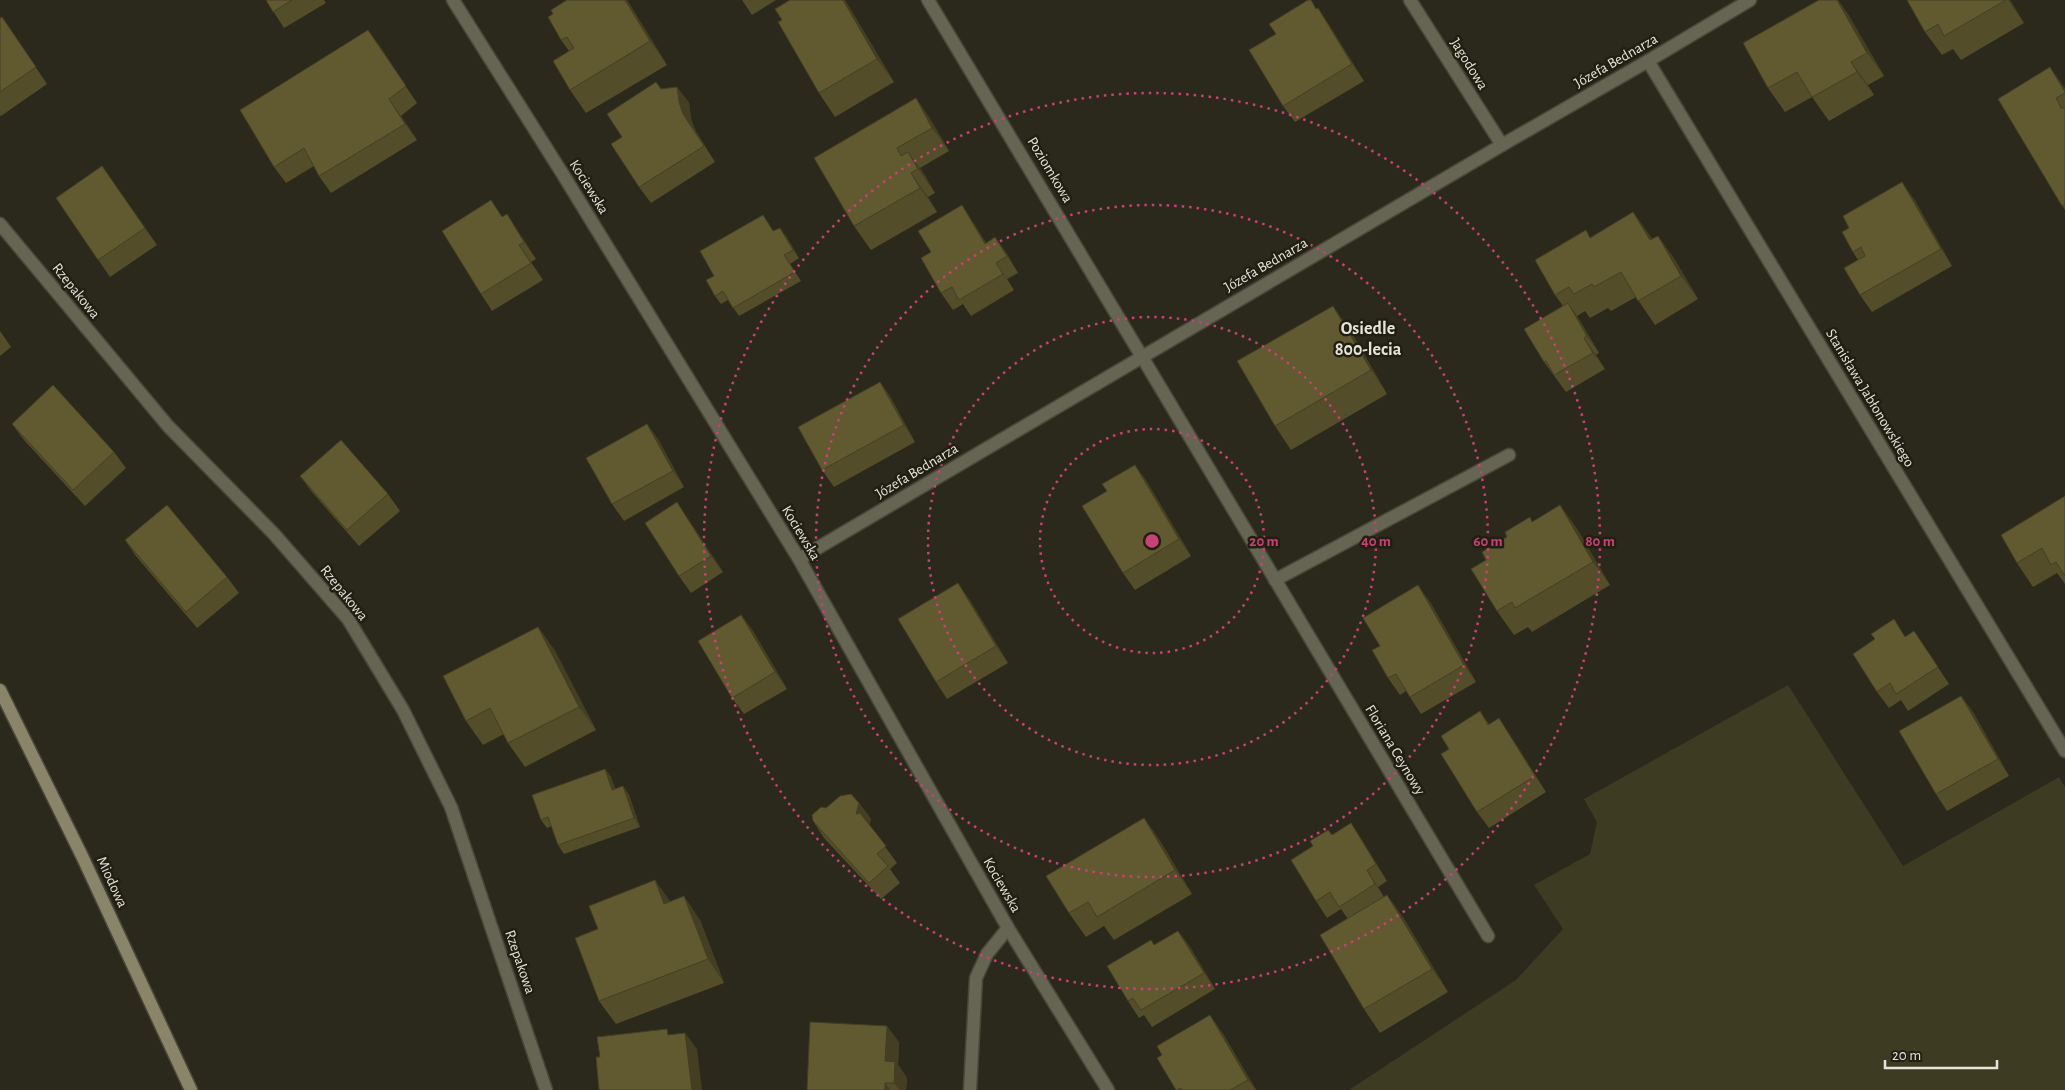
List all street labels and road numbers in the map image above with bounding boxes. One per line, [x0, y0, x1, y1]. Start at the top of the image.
street label: Józefa Bednarza [1572, 31, 1660, 91]
street label: Jagodowa [1447, 36, 1491, 92]
street label: Poziomkowa [1025, 134, 1075, 206]
street label: Kociewska [567, 157, 611, 217]
street label: Józefa Bednarza [1222, 235, 1310, 295]
street label: Rzepakowa [49, 261, 103, 322]
street label: Stanisława Jabłonowskiego [1823, 326, 1917, 470]
street label: Józefa Bednarza [873, 441, 961, 501]
street label: Kociewska [779, 503, 823, 563]
street label: Rzepakowa [317, 563, 371, 624]
street label: Floriana Ceynowy [1362, 702, 1428, 798]
street label: Miodowa [94, 854, 130, 910]
street label: Kociewska [980, 855, 1024, 915]
street label: Rzepakowa [502, 928, 538, 996]

